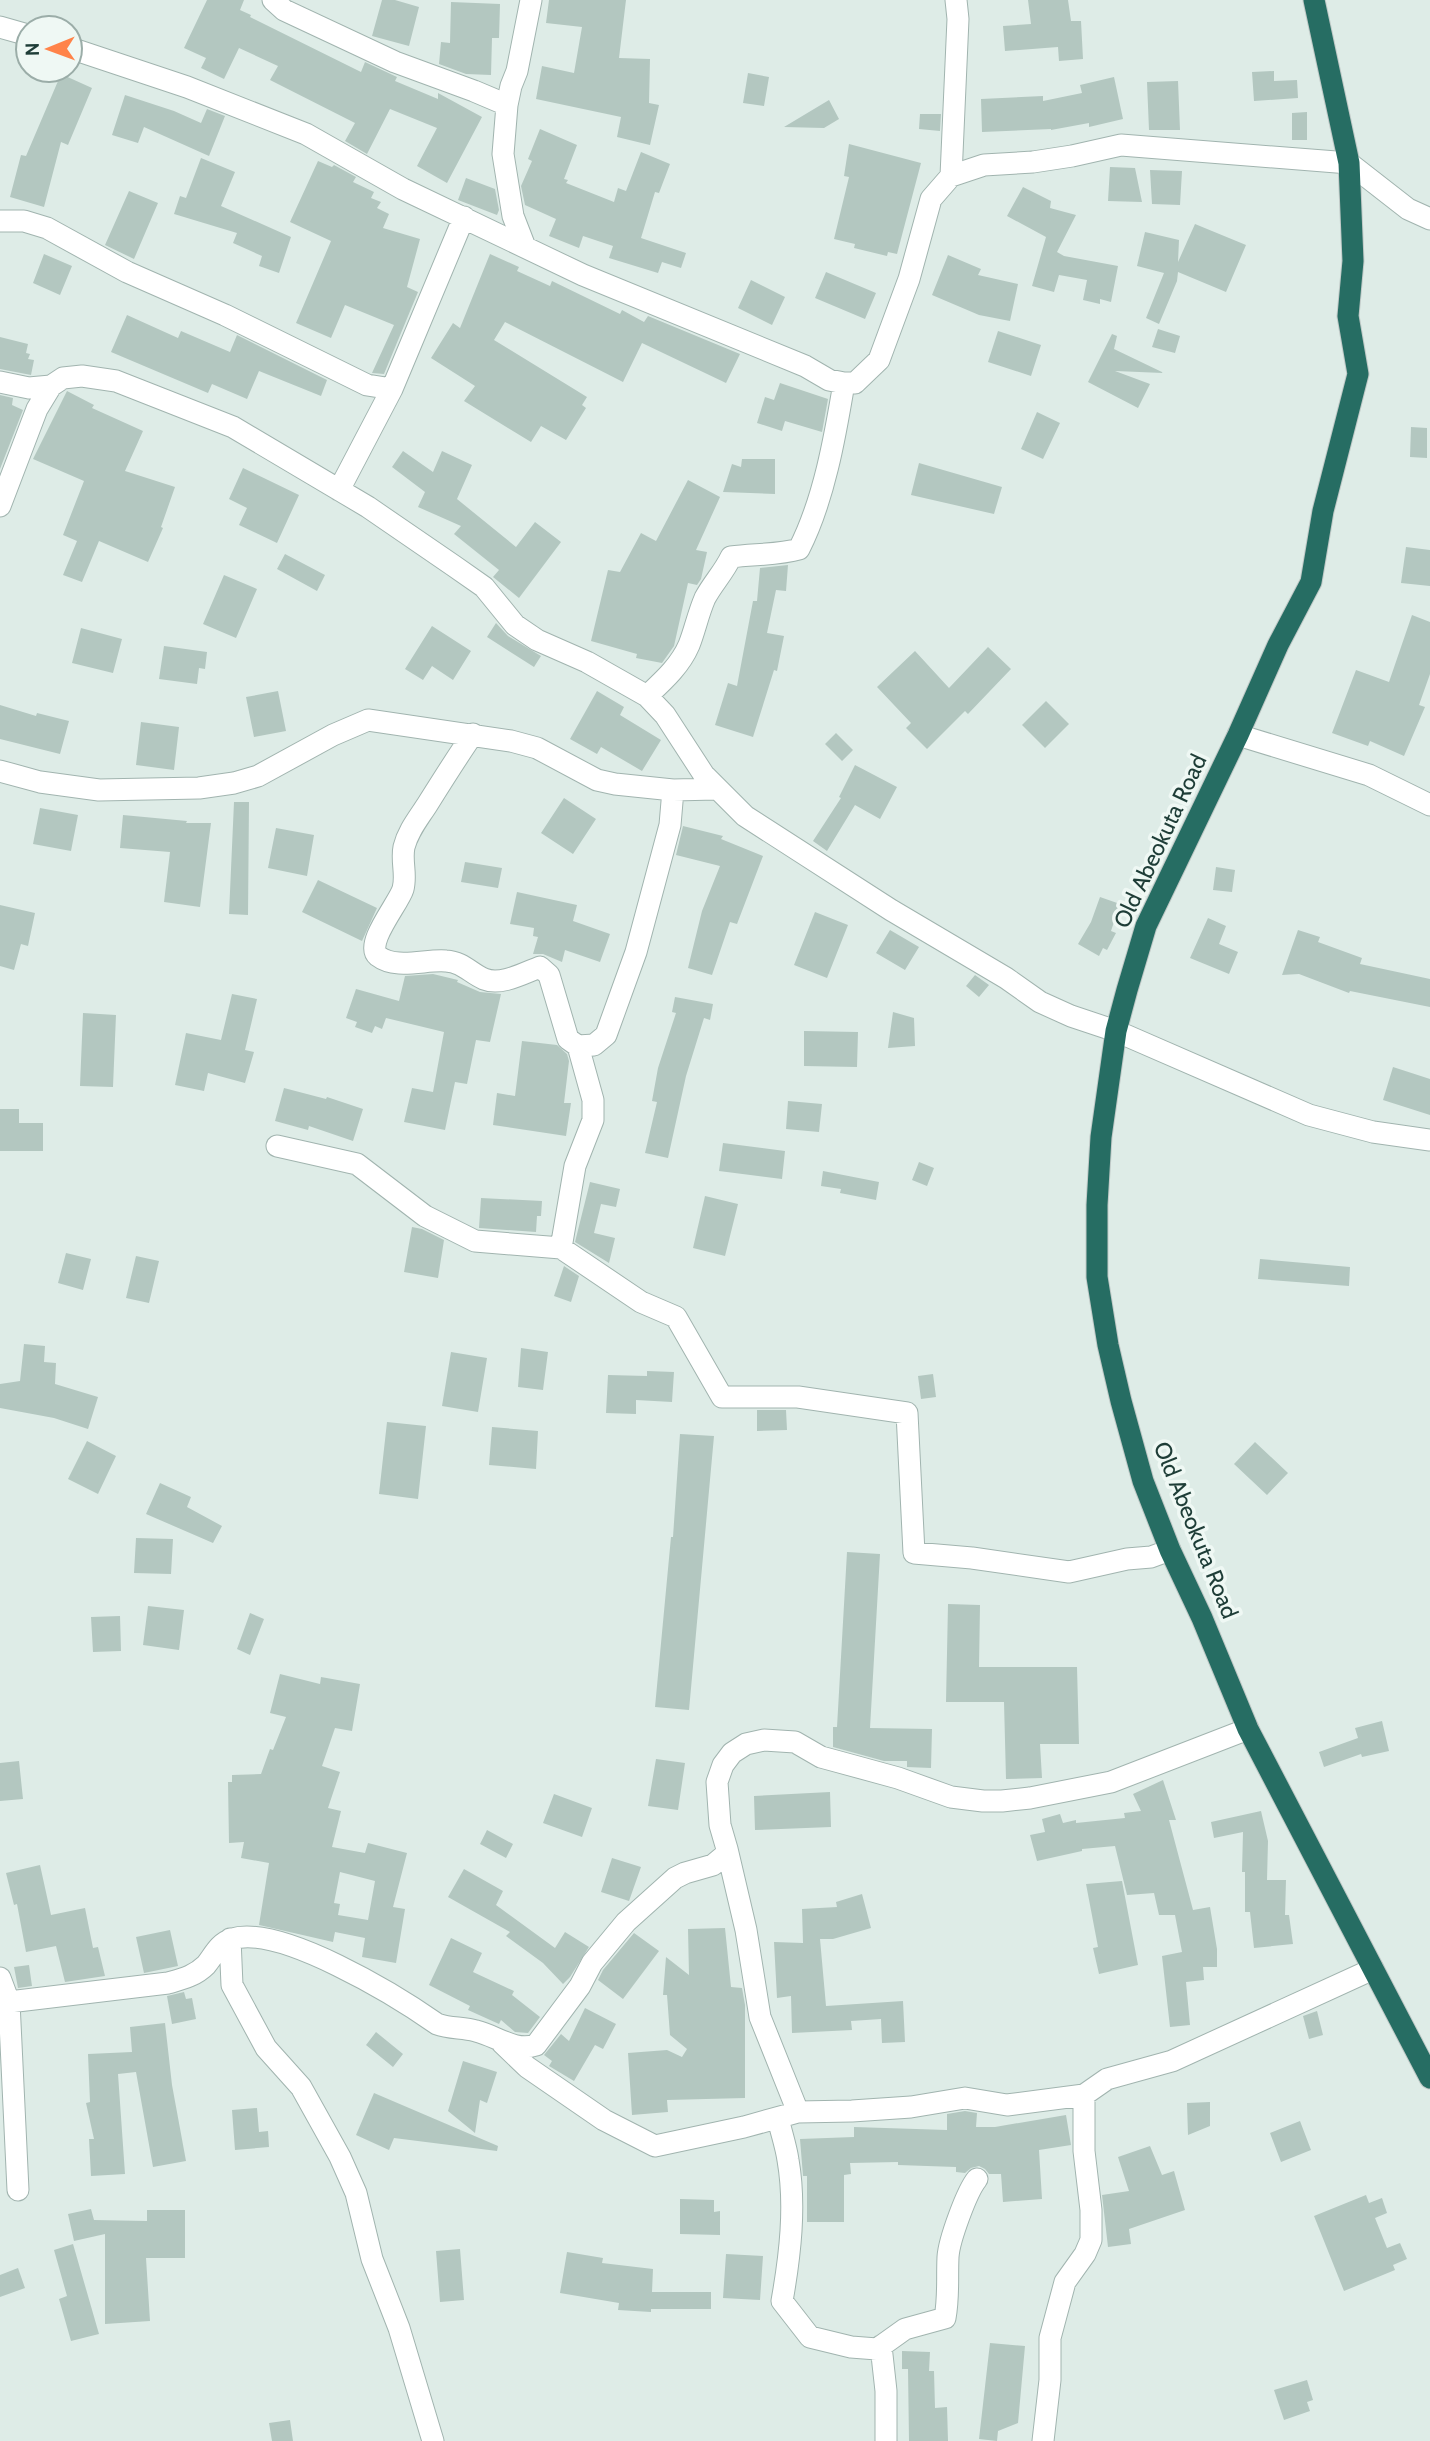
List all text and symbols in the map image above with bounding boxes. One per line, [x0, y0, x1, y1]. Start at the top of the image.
north arrow [14, 14, 84, 84]
text: N [21, 42, 44, 56]
street label: Old Abeokuta Road [1107, 750, 1213, 932]
street label: Old Abeokuta Road [1148, 1437, 1244, 1623]

